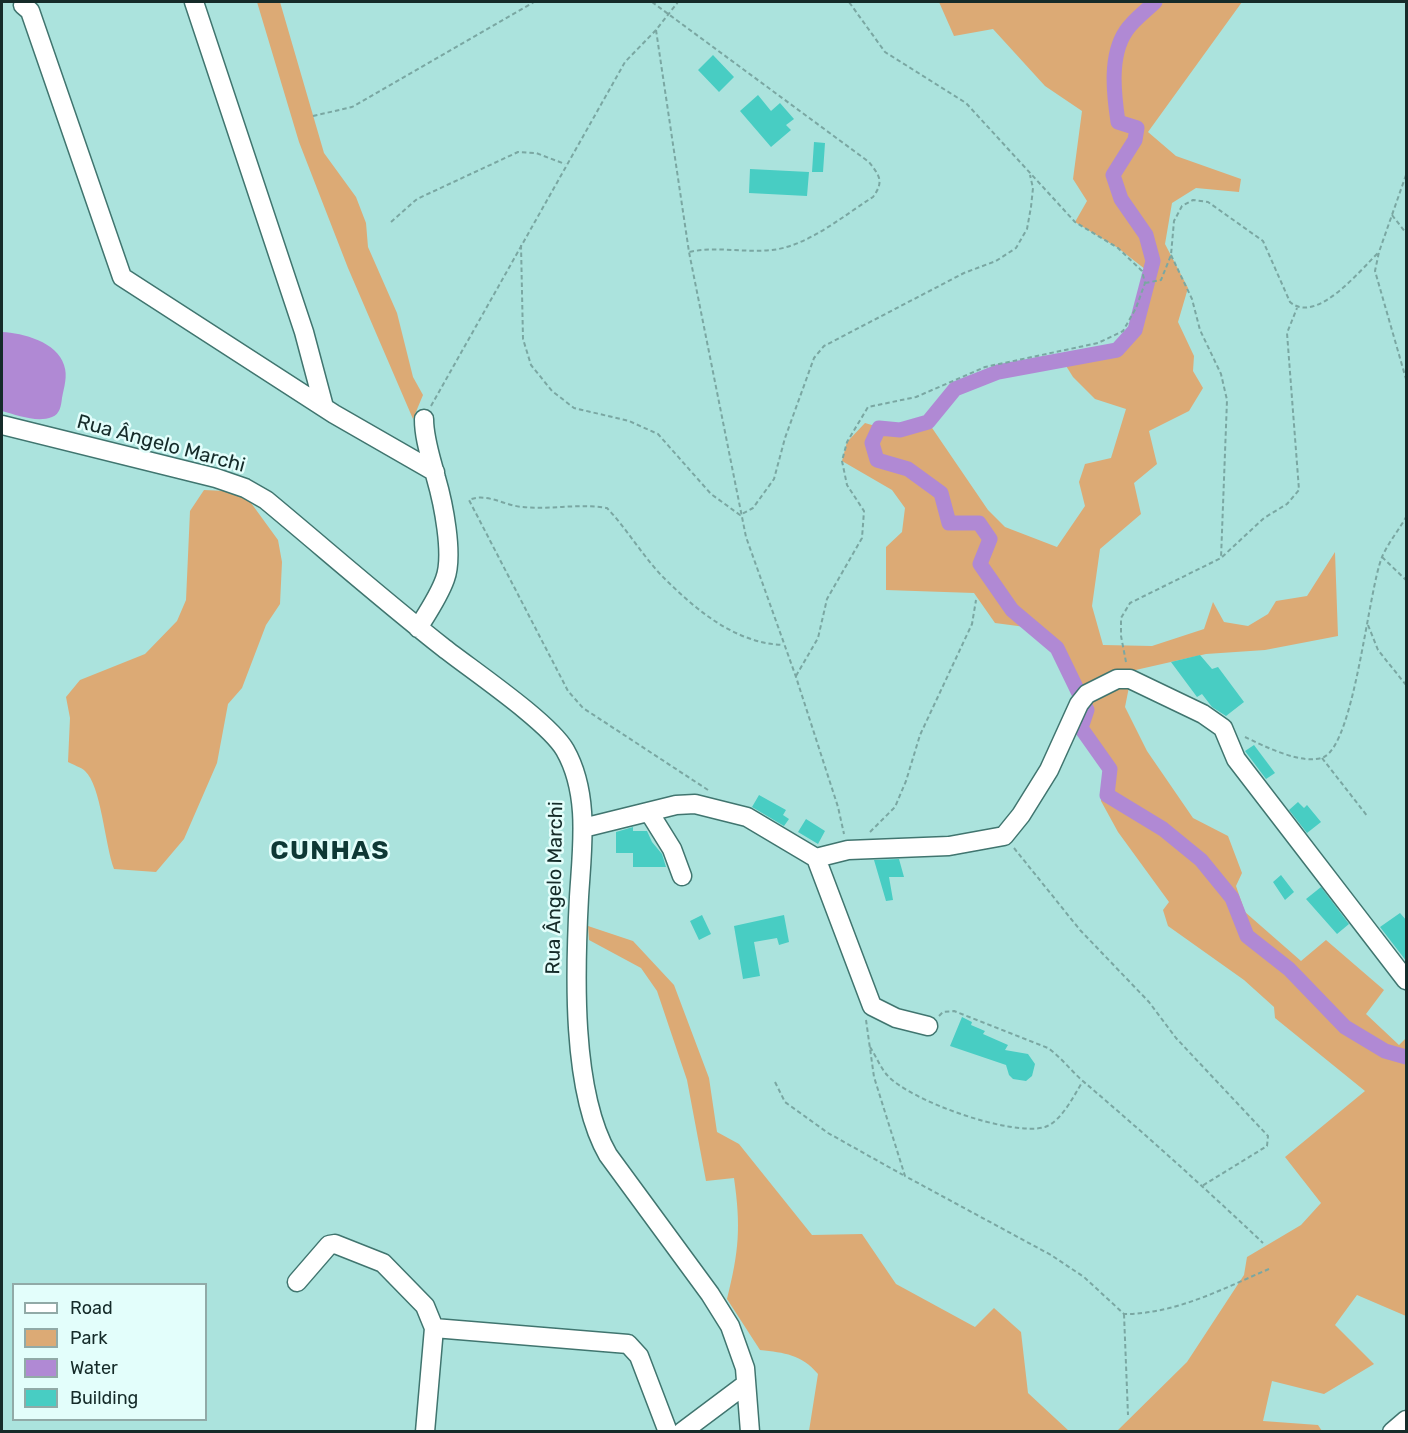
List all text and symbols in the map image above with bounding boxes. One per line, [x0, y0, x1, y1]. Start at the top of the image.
street label: Rua Ângelo Marchi [74, 410, 248, 478]
street label: Rua Ângelo Marchi [541, 801, 569, 975]
district label: CUNHAS [270, 835, 390, 867]
legend [12, 1283, 207, 1421]
text: Road [70, 1297, 113, 1319]
text: Park [70, 1327, 107, 1349]
text: Water [70, 1357, 118, 1379]
text: Building [70, 1387, 138, 1409]

